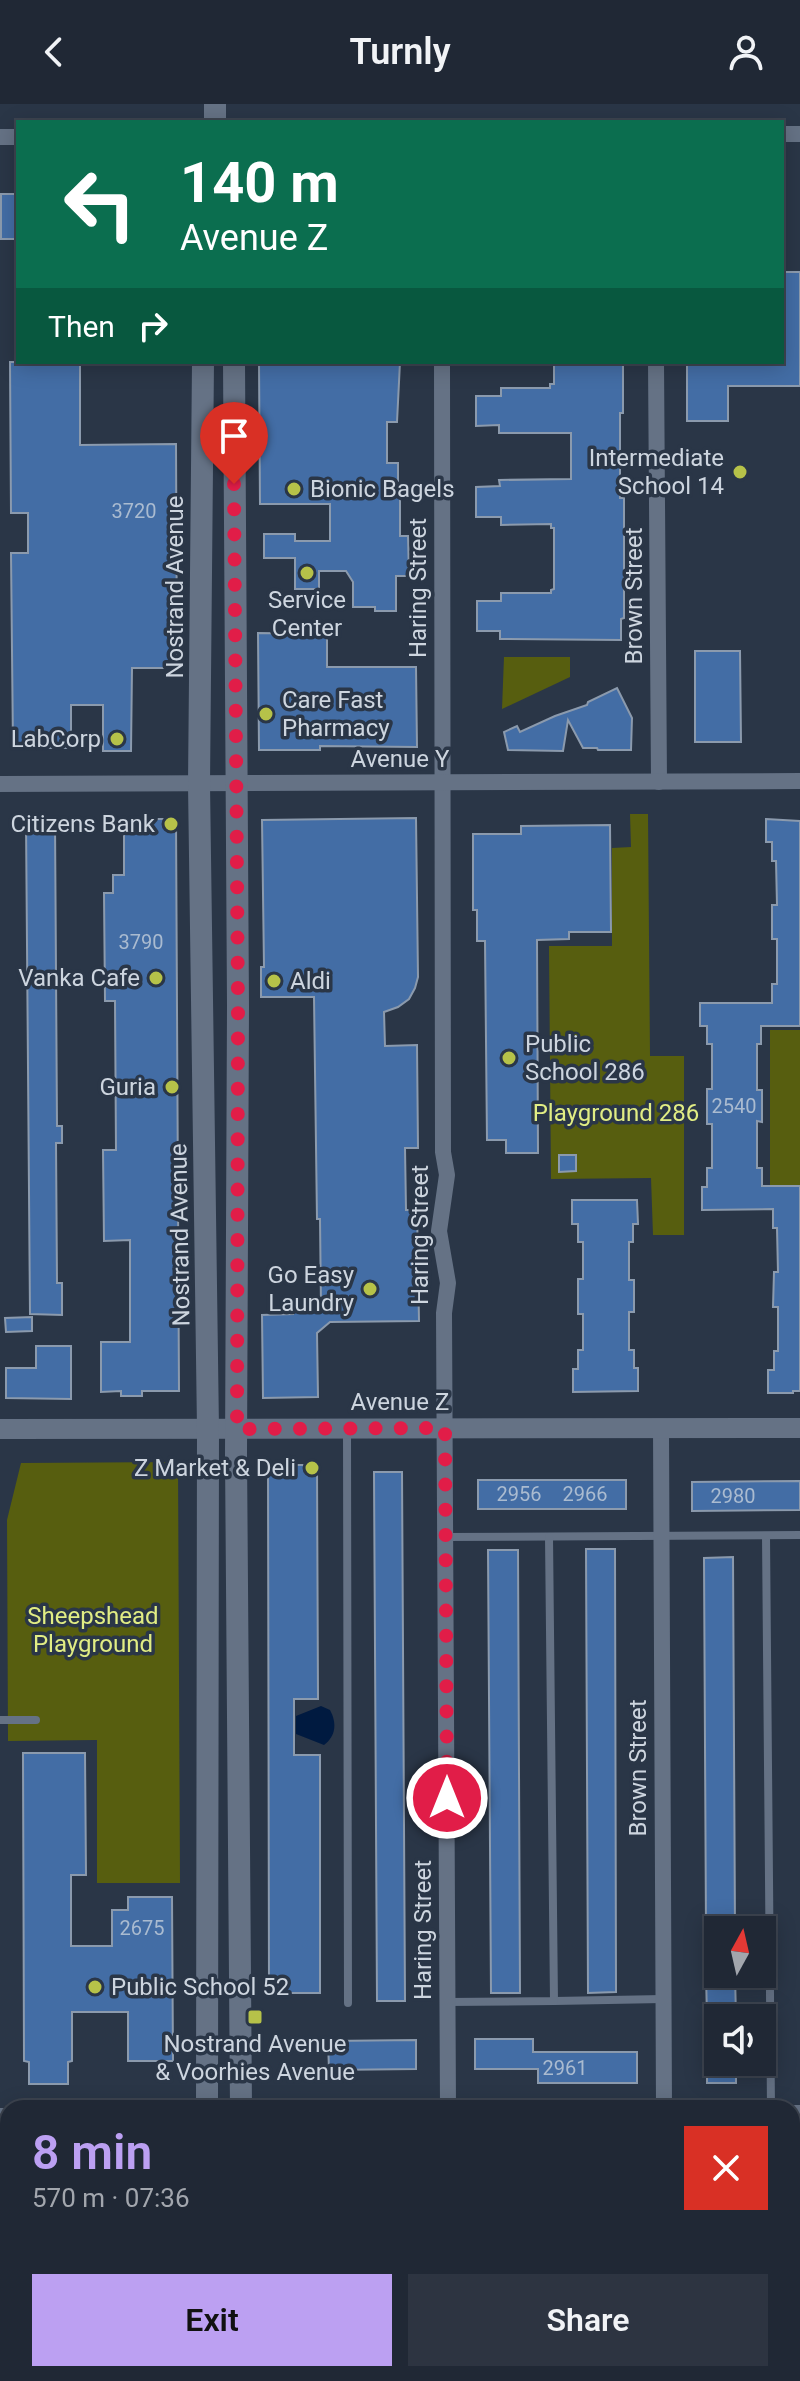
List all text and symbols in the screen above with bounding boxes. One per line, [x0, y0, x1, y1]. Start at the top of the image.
icon: back [32, 30, 76, 74]
icon: person [724, 30, 768, 74]
text: Turnly [349, 31, 451, 73]
text: 140 m [180, 150, 339, 216]
icon: left [48, 152, 152, 256]
text: Avenue Z [180, 217, 328, 259]
icon: right [131, 304, 175, 348]
text: Then [48, 309, 115, 344]
pin [200, 402, 268, 484]
icon: arrive [212, 414, 256, 458]
place label: Intermediate School 14 [589, 444, 724, 500]
marker: Intermediate School 14 [731, 463, 749, 481]
place label: Bionic Bagels [310, 475, 455, 503]
marker: Bionic Bagels [285, 480, 303, 498]
street label: Nostrand Avenue [161, 496, 189, 679]
house number: 3720 [112, 499, 156, 523]
street label: Haring Street [404, 518, 432, 658]
street label: Brown Street [620, 527, 648, 665]
marker: Service Center [298, 564, 316, 582]
place label: Service Center [268, 586, 346, 642]
place label: Care Fast Pharmacy [282, 686, 390, 742]
marker: Care Fast Pharmacy [257, 705, 275, 723]
place label: LabCorp [11, 725, 101, 753]
marker: LabCorp [108, 730, 126, 748]
street label: Avenue Y [351, 745, 450, 773]
place label: Citizens Bank [10, 810, 156, 838]
marker: Citizens Bank [162, 815, 180, 833]
house number: 3790 [119, 930, 163, 954]
place label: Vanka Cafe [18, 964, 140, 992]
place label: Aldi [290, 967, 331, 995]
marker: Vanka Cafe [147, 969, 165, 987]
marker: Aldi [265, 972, 283, 990]
place label: Public School 286 [525, 1030, 645, 1086]
marker: Public School 286 [500, 1049, 518, 1067]
place label: Guria [99, 1073, 156, 1101]
marker: Guria [163, 1078, 181, 1096]
house number: 2540 [712, 1094, 756, 1118]
park label: Playground 286 [533, 1099, 699, 1127]
street label: Nostrand Avenue [164, 1143, 196, 1327]
street label: Haring Street [406, 1165, 434, 1305]
place label: Go Easy Laundry [268, 1261, 355, 1317]
marker: Go Easy Laundry [361, 1280, 379, 1298]
street label: Avenue Z [351, 1388, 449, 1416]
place label: Z Market & Deli [134, 1454, 296, 1482]
marker: Z Market & Deli [303, 1459, 321, 1477]
house number: 2956 [497, 1482, 541, 1506]
house number: 2966 [563, 1482, 607, 1506]
house number: 2980 [711, 1484, 755, 1508]
park label: Sheepshead Playground [27, 1602, 159, 1658]
street label: Brown Street [624, 1699, 652, 1837]
position arrow [405, 1756, 489, 1840]
street label: Haring Street [409, 1860, 437, 2000]
house number: 2675 [120, 1916, 164, 1940]
north arrow [704, 1916, 776, 1988]
map controls [704, 1916, 776, 2076]
place label: Public School 52 [111, 1973, 289, 2001]
marker: Public School 52 [86, 1978, 104, 1996]
button: sound [704, 2004, 776, 2076]
marker: Nostrand Avenue & Voorhies Avenue [246, 2008, 264, 2026]
place label: Nostrand Avenue & Voorhies Avenue [155, 2030, 355, 2086]
house number: 2961 [543, 2056, 587, 2080]
text: 8 min [32, 2124, 152, 2181]
button: close [684, 2126, 768, 2210]
text: 570 m · 07:36 [32, 2183, 190, 2213]
button: Exit [32, 2274, 392, 2366]
button: Share [408, 2274, 768, 2366]

